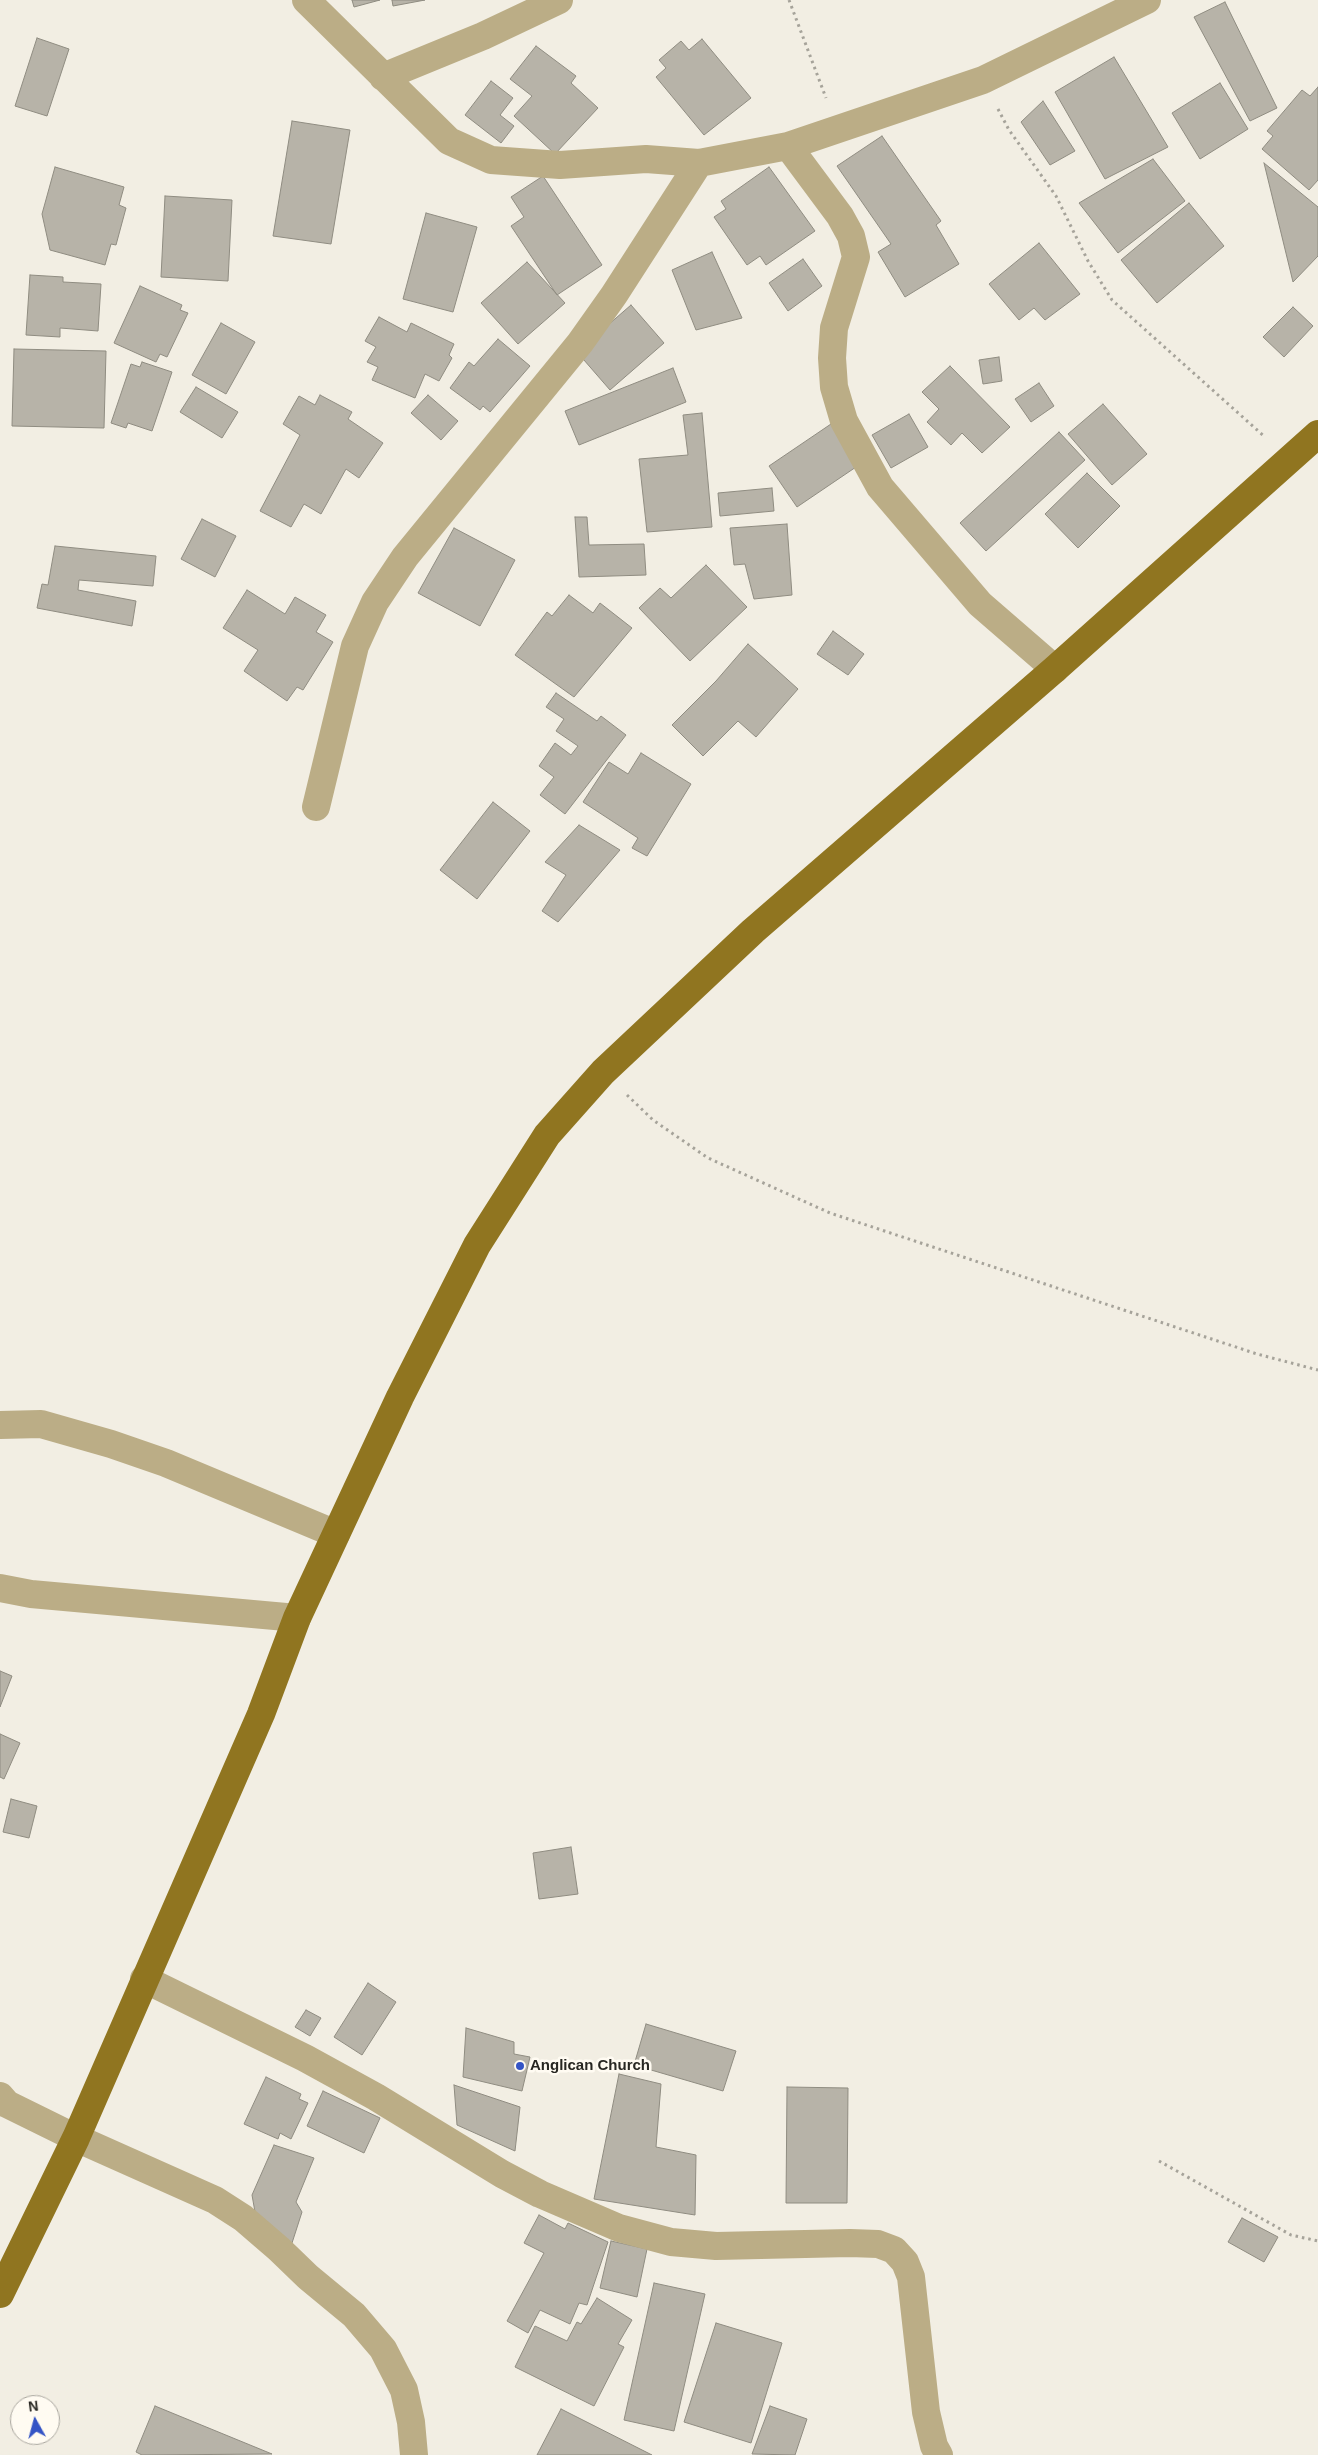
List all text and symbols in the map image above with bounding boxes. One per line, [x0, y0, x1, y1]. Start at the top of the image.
place label: Anglican Church [530, 2057, 650, 2075]
marker: Anglican Church [514, 2060, 526, 2072]
north arrow [10, 2395, 60, 2445]
text: N [27, 2398, 39, 2415]

